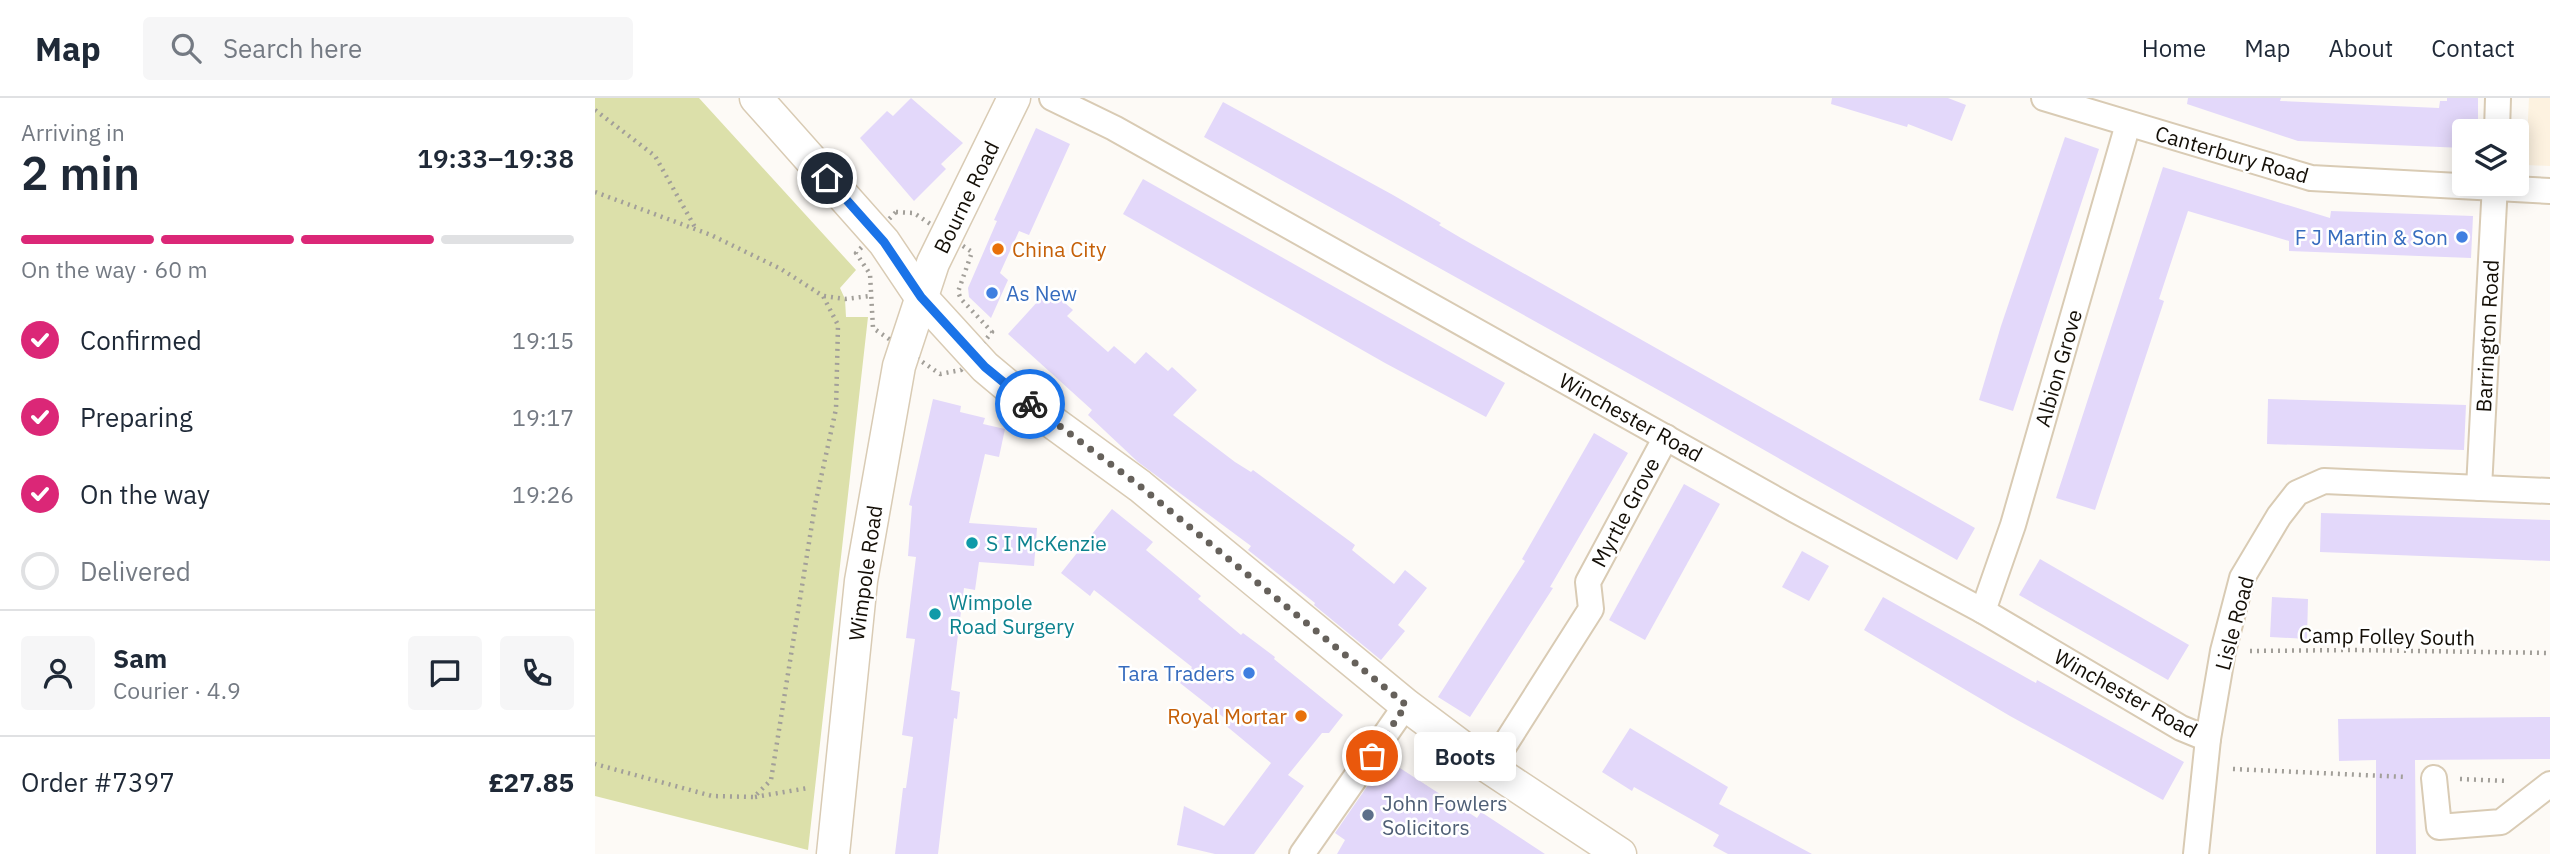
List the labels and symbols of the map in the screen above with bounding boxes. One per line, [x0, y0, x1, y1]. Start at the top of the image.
street label: Canterbury Road [2152, 119, 2312, 189]
street label: Bourne Road [927, 136, 1005, 258]
pin [797, 148, 857, 208]
place label: F J Martin & Son [2295, 223, 2448, 251]
marker: F J Martin & Son [2454, 229, 2470, 245]
place label: China City [1012, 235, 1107, 263]
marker: China City [990, 241, 1006, 257]
street label: Barrington Road [2469, 259, 2505, 413]
place label: As New [1006, 279, 1077, 307]
marker: As New [984, 285, 1000, 301]
street label: Albion Grove [2028, 306, 2088, 430]
street label: Winchester Road [1554, 366, 1708, 468]
courier [995, 369, 1065, 439]
street label: Myrtle Grove [1584, 452, 1666, 572]
street label: Wimpole Road [842, 503, 888, 643]
place label: S I McKenzie [986, 529, 1107, 557]
marker: S I McKenzie [964, 535, 980, 551]
street label: Lisle Road [2208, 573, 2260, 673]
place label: Wimpole Road Surgery [949, 588, 1075, 640]
marker: Wimpole Road Surgery [927, 606, 943, 622]
street label: Camp Folley South [2299, 620, 2475, 652]
street label: Winchester Road [2049, 642, 2203, 744]
place label: Tara Traders [1118, 659, 1235, 687]
marker: Tara Traders [1241, 665, 1257, 681]
place label: Royal Mortar [1167, 702, 1287, 730]
marker: Royal Mortar [1293, 708, 1309, 724]
pin [1342, 726, 1402, 786]
callout: Boots [1414, 732, 1515, 780]
place label: John Fowlers Solicitors [1382, 789, 1507, 841]
marker: John Fowlers Solicitors [1360, 807, 1376, 823]

